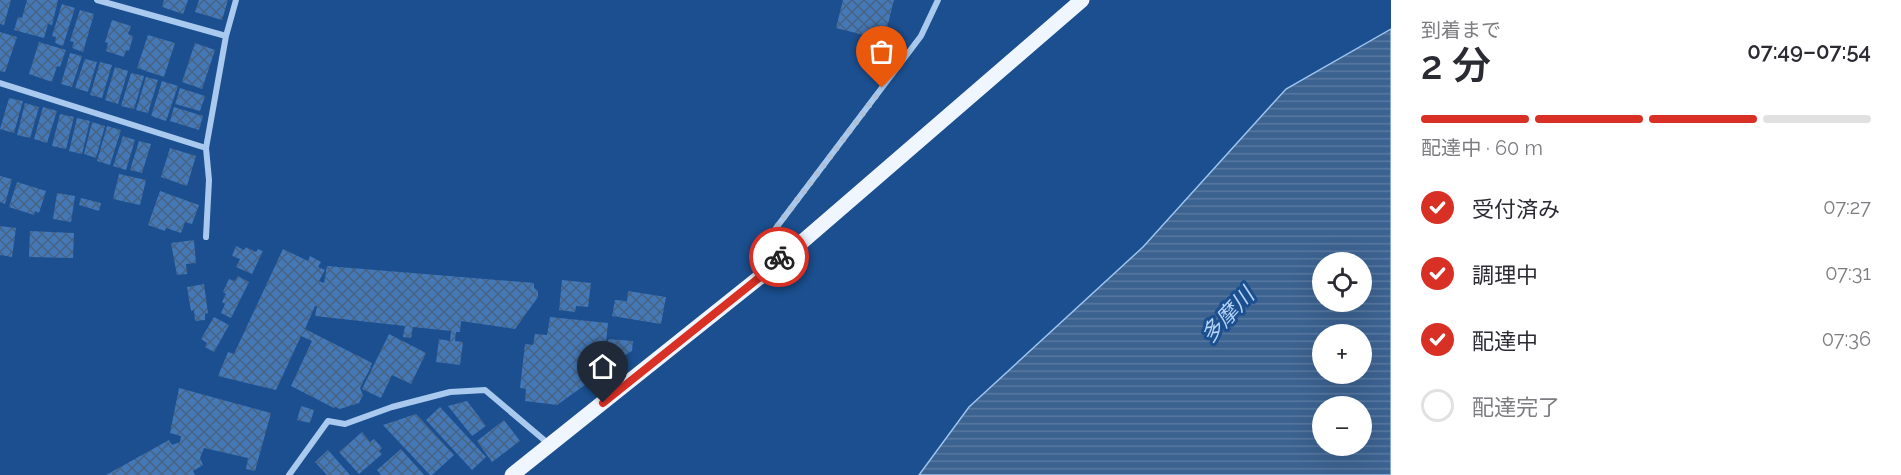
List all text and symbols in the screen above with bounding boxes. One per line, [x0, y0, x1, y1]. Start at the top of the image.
text: 到着まで [1421, 18, 1501, 42]
pin [856, 26, 907, 88]
icon: bag [865, 35, 898, 68]
text: 07:49–07:54 [1747, 38, 1871, 64]
text: 2 分 [1421, 42, 1491, 88]
text: 配達中 · 60 m [1421, 136, 1543, 160]
icon: check [1421, 191, 1454, 224]
text: 07:27 [1823, 195, 1871, 219]
text: 受付済み [1472, 196, 1560, 222]
courier [749, 227, 809, 287]
icon: bike [763, 241, 796, 274]
map controls [1312, 252, 1372, 456]
button: locate [1312, 252, 1372, 312]
icon: check [1421, 257, 1454, 290]
text: 07:31 [1825, 261, 1871, 285]
text: 調理中 [1472, 262, 1538, 288]
water label: 多摩川 [1195, 281, 1260, 348]
icon: check [1421, 323, 1454, 356]
button: + [1312, 324, 1372, 384]
text: 07:36 [1822, 327, 1871, 351]
text: 配達中 [1472, 328, 1538, 354]
pin [577, 341, 628, 403]
icon: home [586, 350, 619, 383]
text: 配達完了 [1472, 394, 1560, 420]
button: − [1312, 396, 1372, 456]

